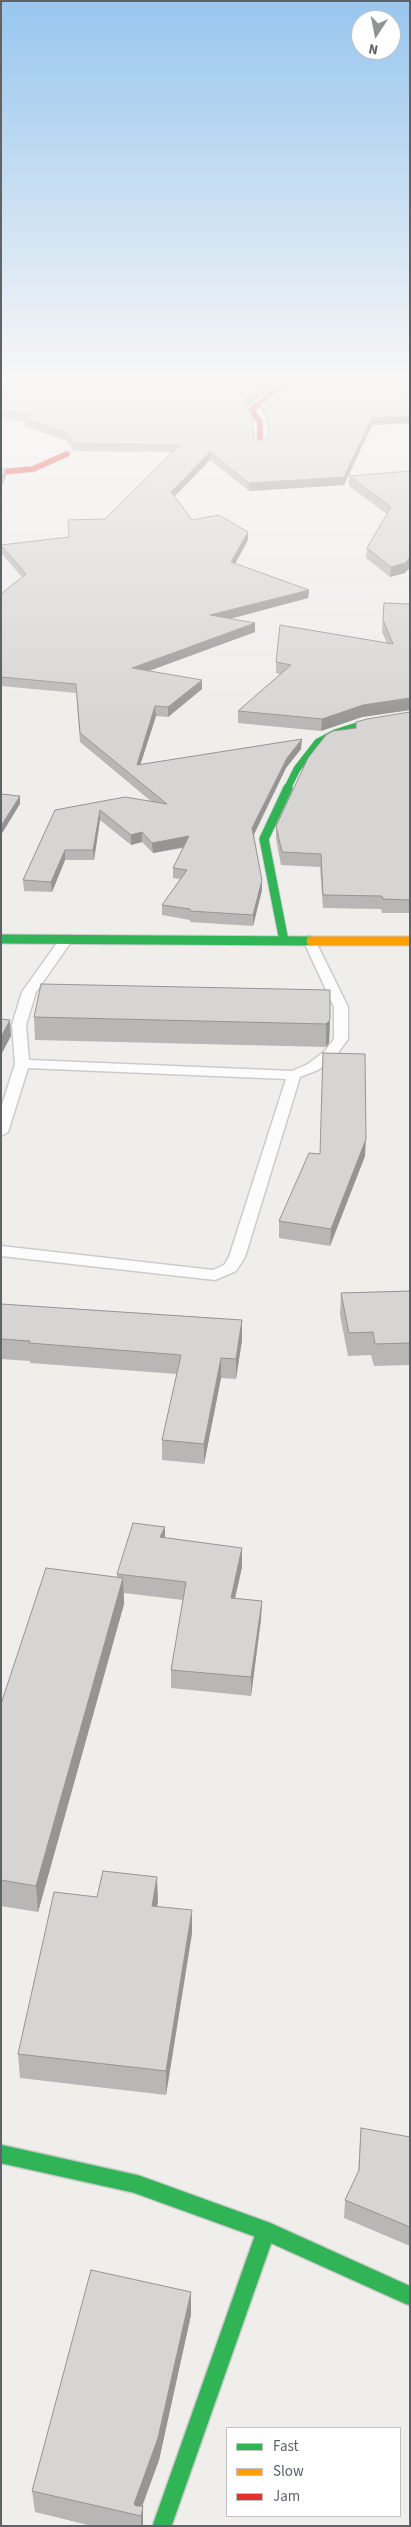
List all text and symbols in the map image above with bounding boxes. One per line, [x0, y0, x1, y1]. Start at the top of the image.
north arrow [351, 10, 401, 60]
text: N [367, 38, 380, 59]
legend [226, 2427, 401, 2517]
text: Fast [273, 2436, 299, 2457]
text: Slow [273, 2461, 304, 2482]
text: Jam [273, 2486, 300, 2507]

